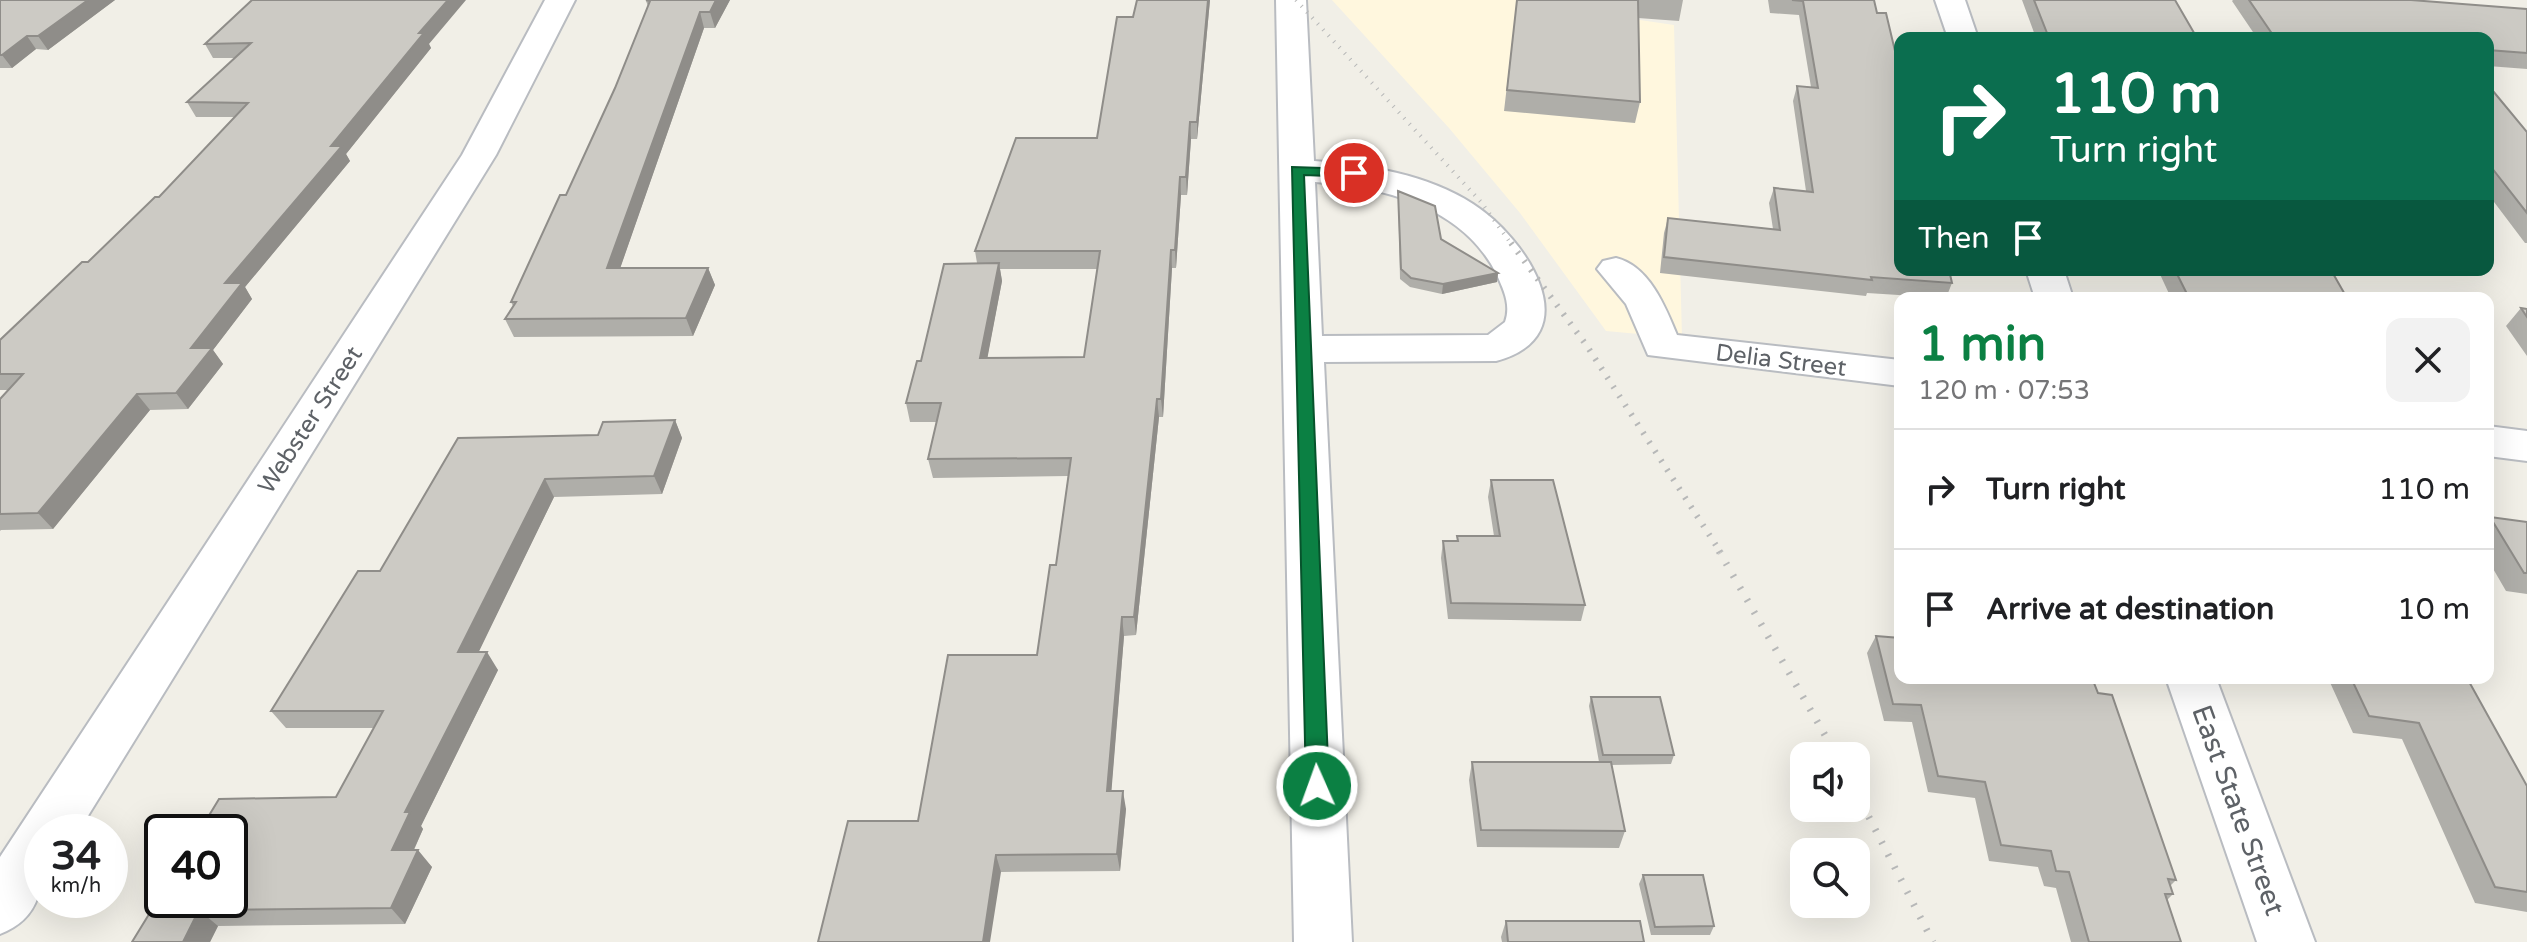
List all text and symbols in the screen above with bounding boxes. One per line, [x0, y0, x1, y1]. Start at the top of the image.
text: 110 m [2050, 61, 2221, 128]
icon: right [1918, 64, 2022, 168]
text: Turn right [2050, 129, 2217, 172]
pin [1320, 139, 1388, 207]
icon: arrive [1332, 151, 1376, 195]
icon: arrive [2006, 216, 2050, 260]
text: Then [1918, 220, 1990, 257]
text: 1 min [1918, 316, 2046, 374]
button: close [2386, 318, 2470, 402]
street label: Delia Street [1714, 338, 1848, 383]
street label: Webster Street [252, 341, 369, 499]
text: 120 m · 07:53 [1918, 375, 2090, 406]
icon: right [1918, 467, 1962, 511]
text: Turn right [1986, 471, 2126, 508]
text: 110 m [2378, 471, 2470, 508]
icon: arrive [1918, 587, 1962, 631]
text: Arrive at destination [1986, 591, 2274, 628]
text: 10 m [2397, 591, 2470, 628]
street label: East State Street [2184, 701, 2292, 920]
map controls [1790, 742, 1870, 918]
button: sound [1790, 742, 1870, 822]
position arrow [1275, 744, 1359, 828]
speed limit sign: 40 [144, 814, 248, 918]
text: 34 [51, 832, 101, 880]
button: search [1790, 838, 1870, 918]
text: km/h [51, 874, 101, 898]

